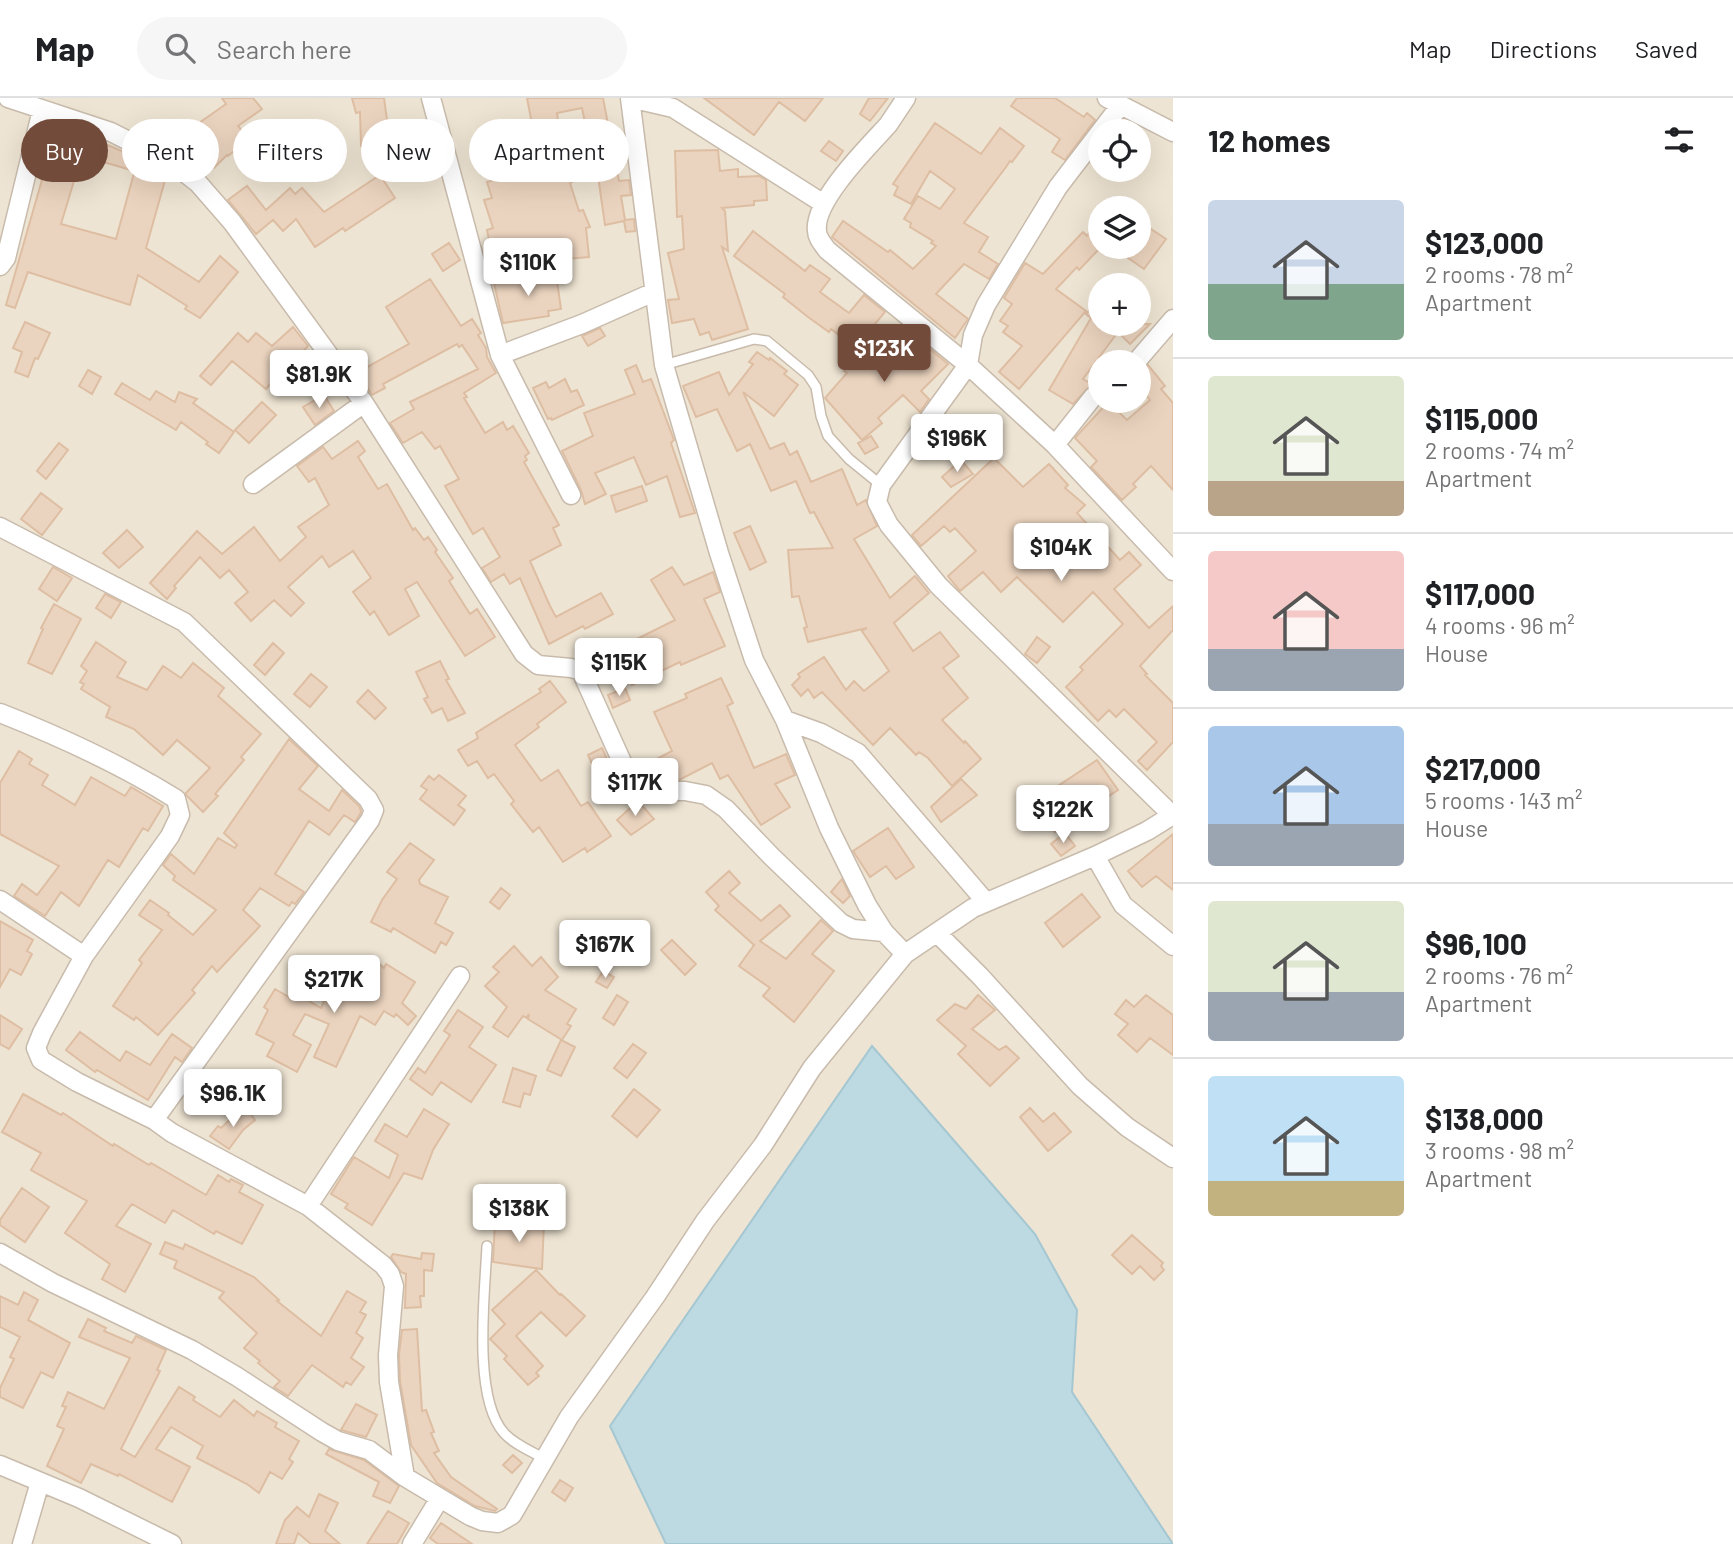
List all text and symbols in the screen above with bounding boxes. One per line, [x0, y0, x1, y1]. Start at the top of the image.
search box [137, 17, 627, 80]
text: Map [35, 28, 95, 68]
icon: search [161, 29, 199, 67]
text: Search here [217, 33, 352, 64]
text: Map [1409, 34, 1452, 63]
text: Directions [1490, 34, 1597, 63]
text: Saved [1635, 34, 1698, 63]
chip: Buy [21, 119, 108, 182]
chip: Rent [122, 119, 219, 182]
chip: Filters [233, 119, 347, 182]
chip: New [361, 119, 455, 182]
chip: Apartment [469, 119, 629, 182]
map controls [1088, 119, 1151, 413]
button: locate [1088, 119, 1151, 182]
icon: filters [1660, 121, 1698, 159]
text: 12 homes [1208, 122, 1331, 158]
button: layers [1088, 196, 1151, 259]
text: $123,000 [1425, 224, 1544, 260]
icon: home [1264, 228, 1348, 312]
pin: $110K [479, 238, 577, 298]
text: $110K [499, 247, 557, 275]
text: 2 rooms · 78 m² [1425, 260, 1573, 288]
button: + [1088, 273, 1151, 336]
text: Apartment [1425, 288, 1532, 316]
pin: $123K [835, 324, 933, 384]
text: $123K [854, 333, 914, 361]
pin: $81.9K [262, 350, 376, 410]
button: − [1088, 350, 1151, 413]
text: $81.9K [286, 359, 352, 387]
text: $115,000 [1425, 400, 1538, 436]
icon: home [1264, 404, 1348, 488]
pin: $196K [908, 414, 1006, 474]
text: $196K [927, 423, 987, 451]
text: 2 rooms · 74 m² [1425, 436, 1574, 464]
text: Apartment [1425, 464, 1532, 492]
pin: $104K [1012, 524, 1110, 583]
text: $104K [1030, 532, 1092, 560]
text: $117,000 [1425, 575, 1535, 611]
icon: home [1264, 579, 1348, 663]
text: 4 rooms · 96 m² [1425, 611, 1575, 639]
pin: $115K [570, 638, 668, 698]
text: House [1425, 639, 1488, 667]
text: $115K [591, 647, 647, 675]
text: $217,000 [1425, 750, 1541, 786]
icon: home [1264, 754, 1348, 838]
pin: $117K [586, 758, 684, 818]
text: $117K [607, 767, 663, 795]
pin: $122K [1014, 786, 1112, 845]
text: 5 rooms · 143 m² [1425, 786, 1583, 814]
text: $122K [1032, 794, 1094, 822]
text: House [1425, 814, 1488, 842]
pin: $167K [556, 920, 654, 980]
text: $96,100 [1425, 925, 1527, 961]
text: $167K [575, 929, 635, 957]
icon: home [1264, 929, 1348, 1013]
pin: $217K [285, 956, 383, 1015]
text: 2 rooms · 76 m² [1425, 961, 1573, 989]
text: $217K [304, 964, 364, 992]
text: Apartment [1425, 989, 1532, 1017]
pin: $96.1K [176, 1070, 290, 1129]
text: $96.1K [200, 1078, 266, 1106]
text: $138,000 [1425, 1100, 1544, 1136]
icon: home [1264, 1104, 1348, 1188]
text: 3 rooms · 98 m² [1425, 1136, 1574, 1164]
text: Apartment [1425, 1164, 1532, 1192]
pin: $138K [470, 1184, 568, 1244]
text: $138K [489, 1193, 549, 1221]

